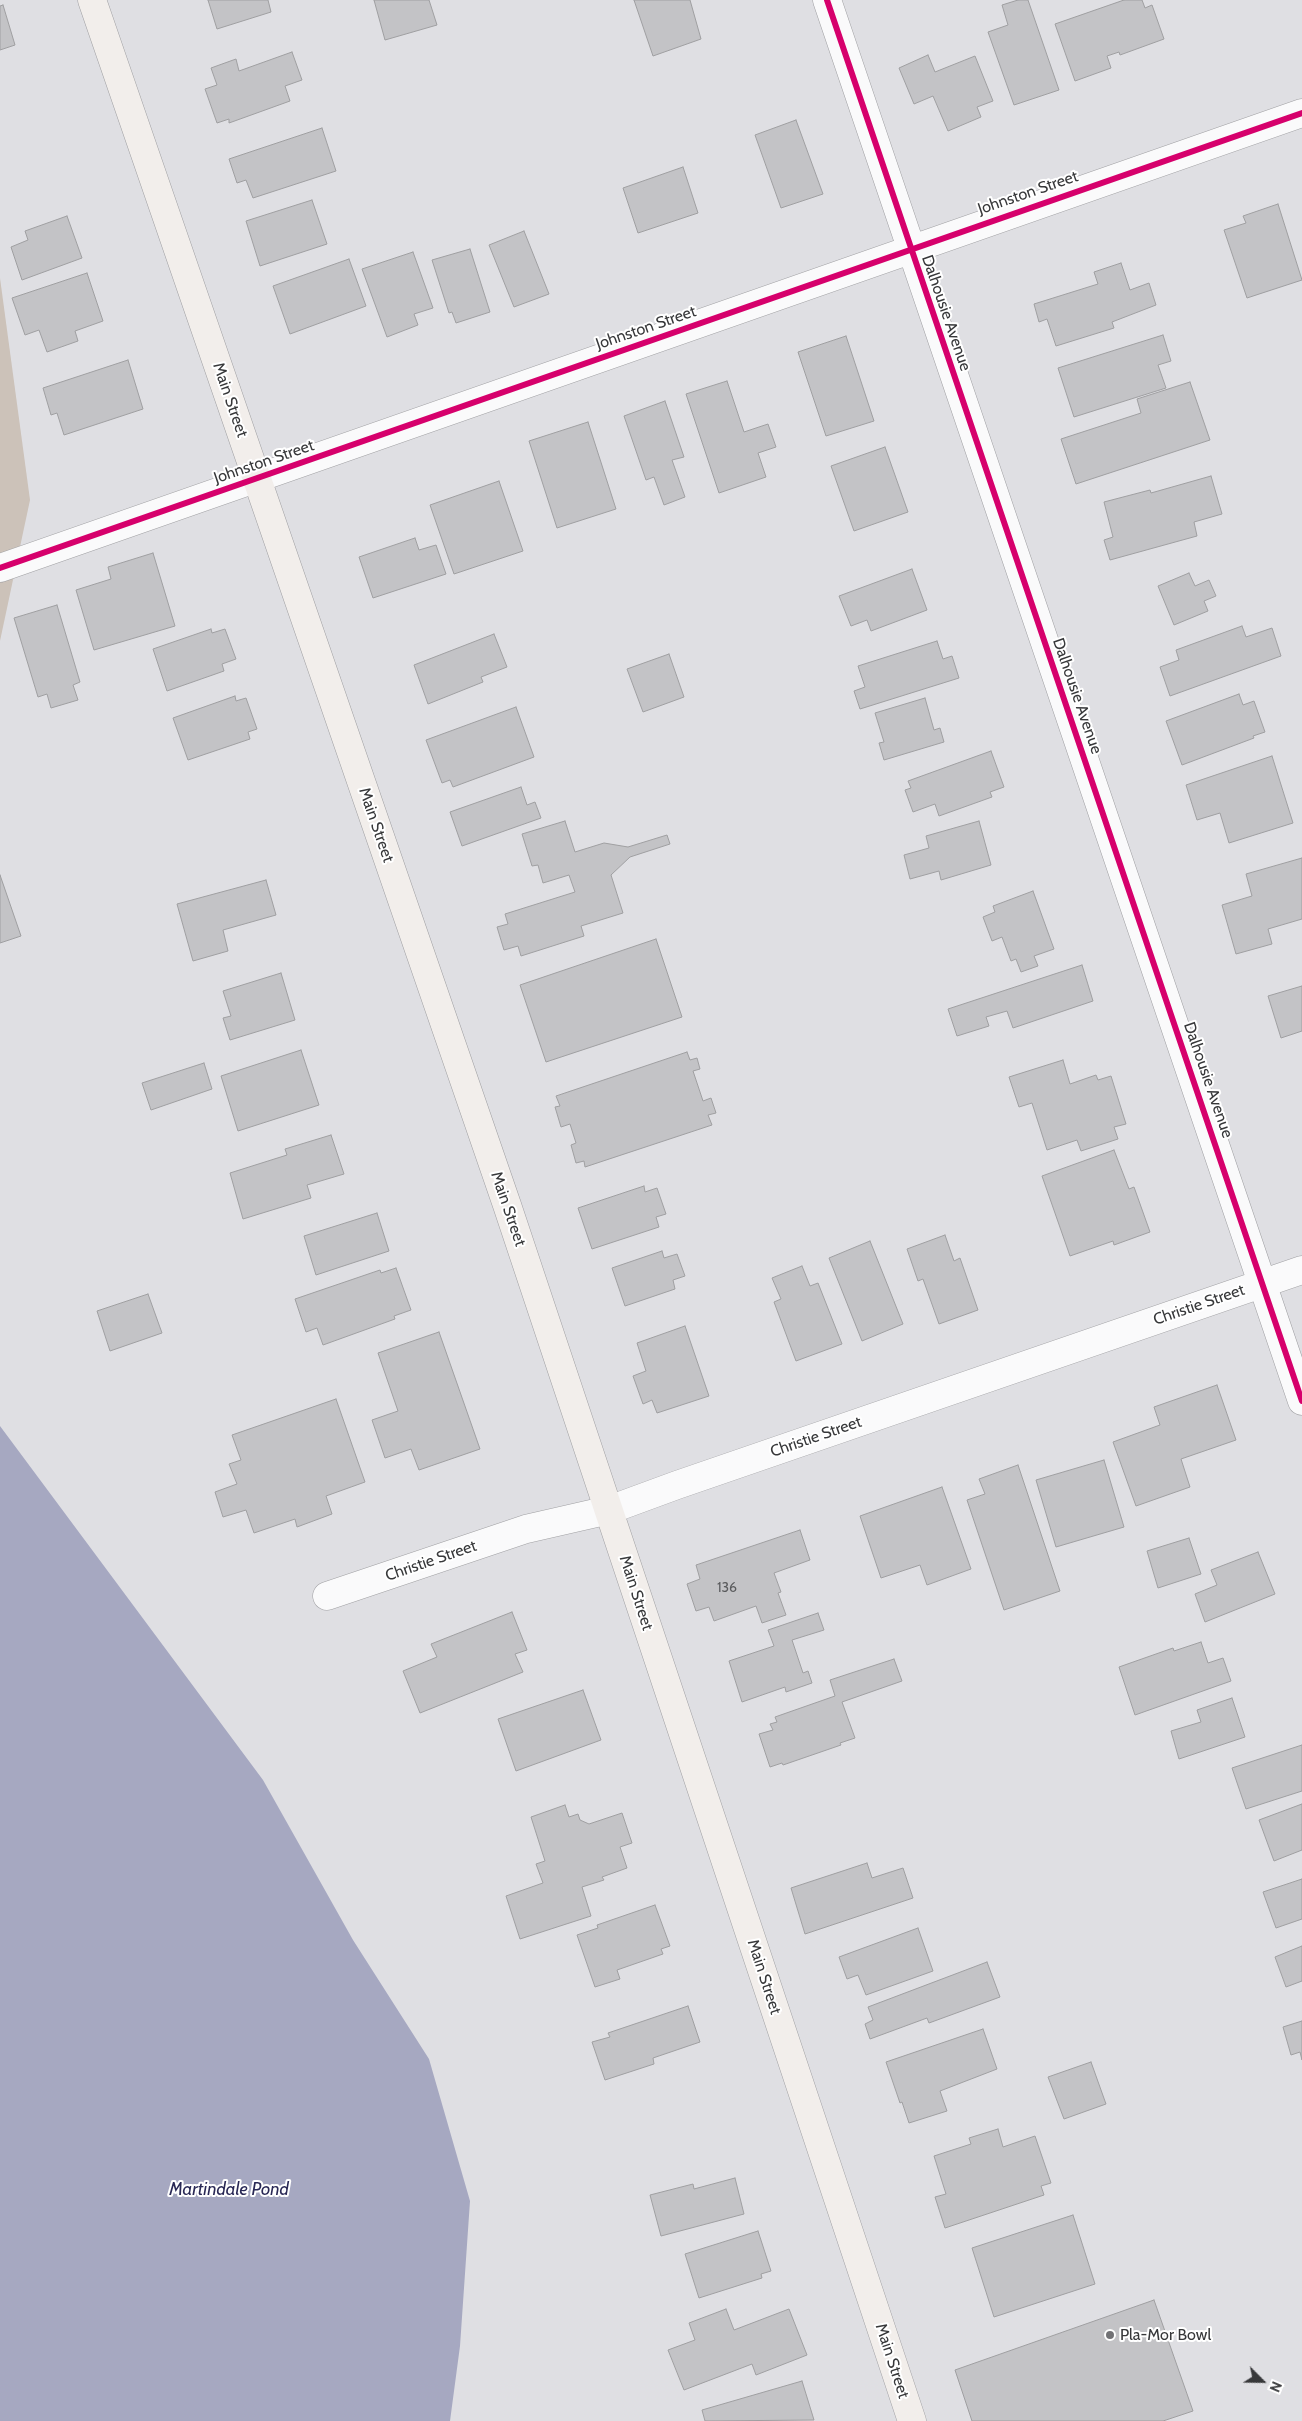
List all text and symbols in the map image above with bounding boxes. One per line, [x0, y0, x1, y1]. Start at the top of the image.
street label: Johnston Street [975, 167, 1081, 219]
street label: Dalhousie Avenue [917, 253, 975, 373]
street label: Johnston Street [593, 302, 699, 354]
street label: Main Street [208, 360, 252, 440]
street label: Johnston Street [211, 436, 317, 488]
street label: Dalhousie Avenue [1048, 636, 1106, 756]
street label: Main Street [354, 785, 398, 865]
street label: Dalhousie Avenue [1179, 1020, 1237, 1140]
street label: Main Street [486, 1169, 530, 1249]
street label: Christie Street [1151, 1280, 1247, 1330]
street label: Christie Street [768, 1412, 864, 1462]
street label: Christie Street [383, 1536, 479, 1586]
street label: Main Street [615, 1553, 657, 1633]
house number: 136 [717, 1580, 737, 1596]
street label: Main Street [743, 1937, 785, 2017]
water label: Martindale Pond [169, 2179, 289, 2201]
street label: Main Street [871, 2321, 913, 2401]
place label: Pla-Mor Bowl [1120, 2325, 1211, 2345]
marker: Pla-Mor Bowl [1104, 2329, 1116, 2341]
north arrow [1237, 2356, 1287, 2406]
text: N [1266, 2379, 1286, 2395]

